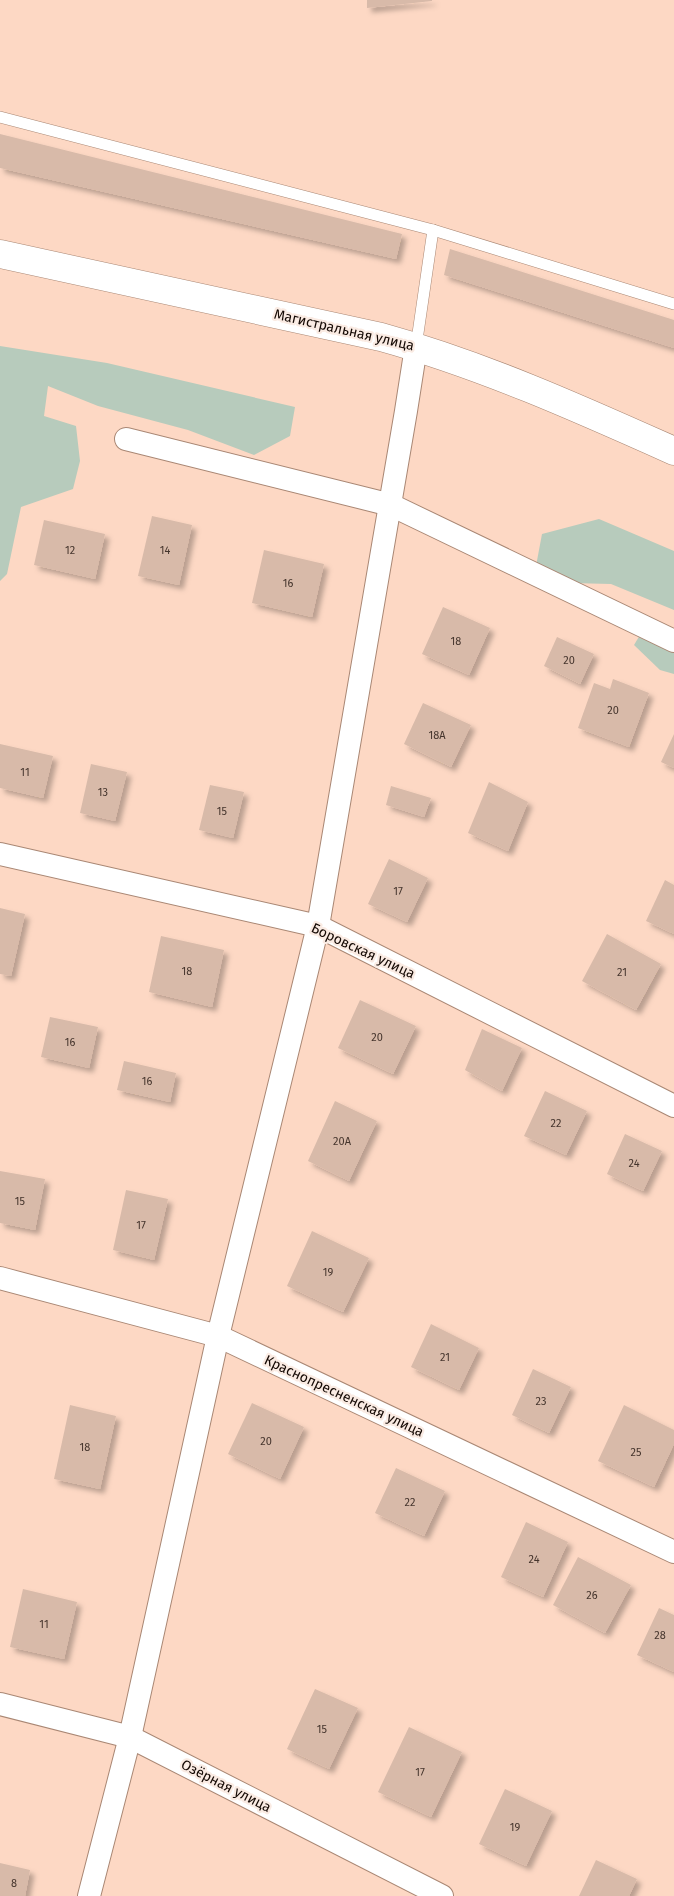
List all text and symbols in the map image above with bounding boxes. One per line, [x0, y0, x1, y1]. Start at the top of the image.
street label: Магистральная улица [272, 306, 416, 354]
house number: 12 [65, 544, 75, 557]
house number: 14 [160, 544, 170, 557]
house number: 16 [283, 577, 293, 590]
house number: 18 [451, 635, 461, 648]
house number: 20 [563, 654, 575, 667]
house number: 20 [607, 704, 619, 717]
house number: 18А [428, 729, 446, 742]
house number: 11 [20, 766, 30, 779]
house number: 13 [98, 786, 108, 799]
house number: 15 [217, 805, 228, 818]
house number: 17 [393, 885, 403, 898]
street label: Боровская улица [308, 920, 418, 982]
house number: 18 [182, 965, 192, 978]
house number: 21 [617, 966, 627, 979]
house number: 20 [371, 1031, 383, 1044]
house number: 16 [65, 1036, 75, 1049]
house number: 16 [142, 1075, 152, 1088]
house number: 22 [551, 1117, 561, 1130]
house number: 20А [333, 1135, 352, 1148]
house number: 24 [629, 1157, 640, 1170]
house number: 15 [15, 1195, 26, 1208]
house number: 17 [136, 1219, 146, 1232]
house number: 19 [323, 1266, 333, 1279]
street label: Краснопресненская улица [261, 1351, 427, 1441]
house number: 21 [440, 1351, 450, 1364]
house number: 23 [536, 1395, 546, 1408]
house number: 20 [260, 1435, 272, 1448]
house number: 18 [80, 1441, 90, 1454]
house number: 25 [631, 1446, 642, 1459]
house number: 22 [405, 1496, 415, 1509]
house number: 24 [529, 1553, 540, 1566]
house number: 26 [586, 1589, 598, 1602]
house number: 11 [39, 1618, 49, 1631]
house number: 28 [654, 1629, 666, 1642]
house number: 15 [317, 1723, 328, 1736]
street label: Озёрная улица [178, 1756, 274, 1816]
house number: 17 [415, 1766, 425, 1779]
house number: 19 [510, 1821, 520, 1834]
house number: 8 [11, 1877, 17, 1890]

